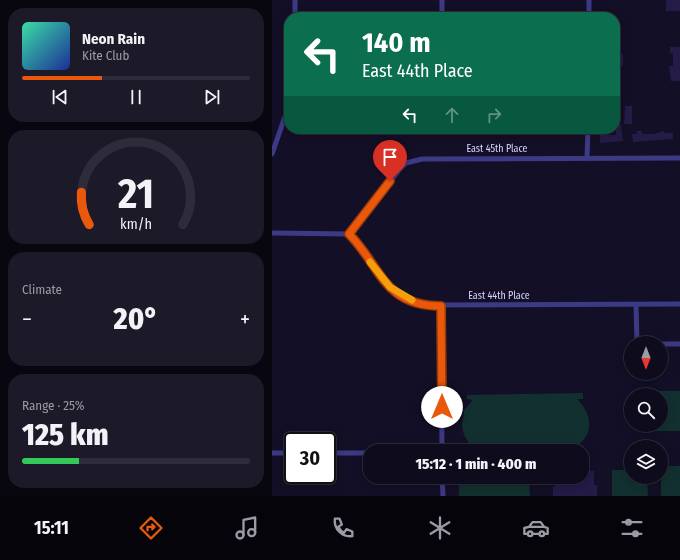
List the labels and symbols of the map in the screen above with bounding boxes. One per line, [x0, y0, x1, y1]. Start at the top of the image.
pin [373, 140, 407, 181]
street label: East 45th Place [466, 143, 528, 155]
street label: East 44th Place [468, 290, 530, 302]
north arrow [624, 336, 668, 380]
position arrow [421, 386, 463, 428]
speed limit sign: 30 [284, 432, 336, 484]

